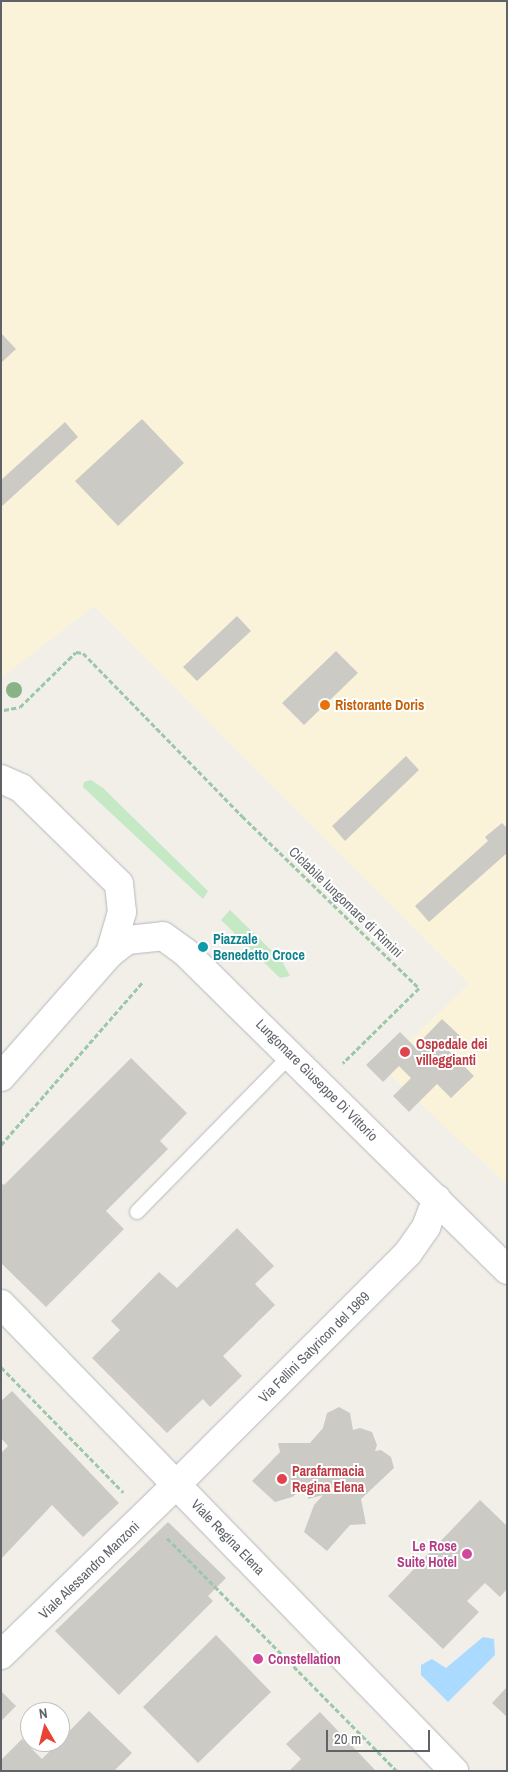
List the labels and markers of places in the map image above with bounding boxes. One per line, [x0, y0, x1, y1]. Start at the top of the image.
place label: Ristorante Doris [335, 697, 424, 713]
marker: Ristorante Doris [319, 699, 331, 711]
place label: Piazzale Benedetto Croce [213, 931, 305, 964]
marker: Piazzale Benedetto Croce [197, 941, 209, 953]
place label: Ospedale dei villeggianti [416, 1036, 487, 1068]
marker: Ospedale dei villeggianti [398, 1045, 412, 1059]
place label: Parafarmacia Regina Elena [292, 1463, 364, 1495]
marker: Parafarmacia Regina Elena [276, 1473, 288, 1485]
place label: Le Rose Suite Hotel [397, 1538, 457, 1570]
marker: Le Rose Suite Hotel [461, 1548, 473, 1560]
place label: Constellation [268, 1651, 341, 1667]
marker: Constellation [252, 1653, 264, 1665]

